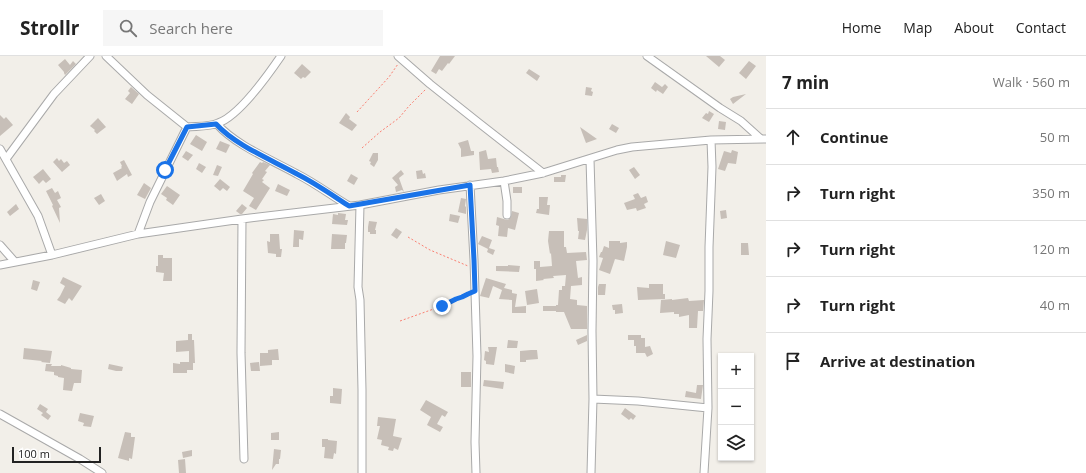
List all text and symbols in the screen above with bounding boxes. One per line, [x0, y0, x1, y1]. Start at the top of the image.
search box [103, 10, 383, 46]
text: Strollr [20, 15, 79, 41]
icon: search [117, 17, 139, 39]
text: Search here [149, 18, 233, 38]
text: Home [842, 18, 881, 37]
text: Map [903, 18, 932, 37]
text: About [954, 18, 994, 37]
text: Contact [1016, 18, 1066, 37]
text: 7 min [782, 71, 829, 94]
text: Walk · 560 m [993, 73, 1070, 91]
icon: ahead [782, 126, 804, 148]
text: Continue [820, 127, 888, 147]
text: 50 m [1040, 128, 1070, 146]
route start [156, 161, 174, 179]
icon: right [782, 182, 804, 204]
text: Turn right [820, 183, 895, 203]
text: 350 m [1032, 184, 1070, 202]
icon: right [782, 238, 804, 260]
text: Turn right [820, 239, 895, 259]
text: 120 m [1032, 240, 1070, 258]
icon: right [782, 294, 804, 316]
text: Turn right [820, 295, 895, 315]
text: 40 m [1040, 296, 1070, 314]
route end [433, 297, 451, 315]
icon: arrive [782, 350, 804, 372]
text: Arrive at destination [820, 351, 975, 371]
map controls [718, 353, 754, 461]
button: + [718, 353, 754, 389]
button: − [718, 389, 754, 425]
button: layers [718, 425, 754, 461]
scale bar [12, 445, 101, 464]
text: 100 m [18, 446, 50, 461]

